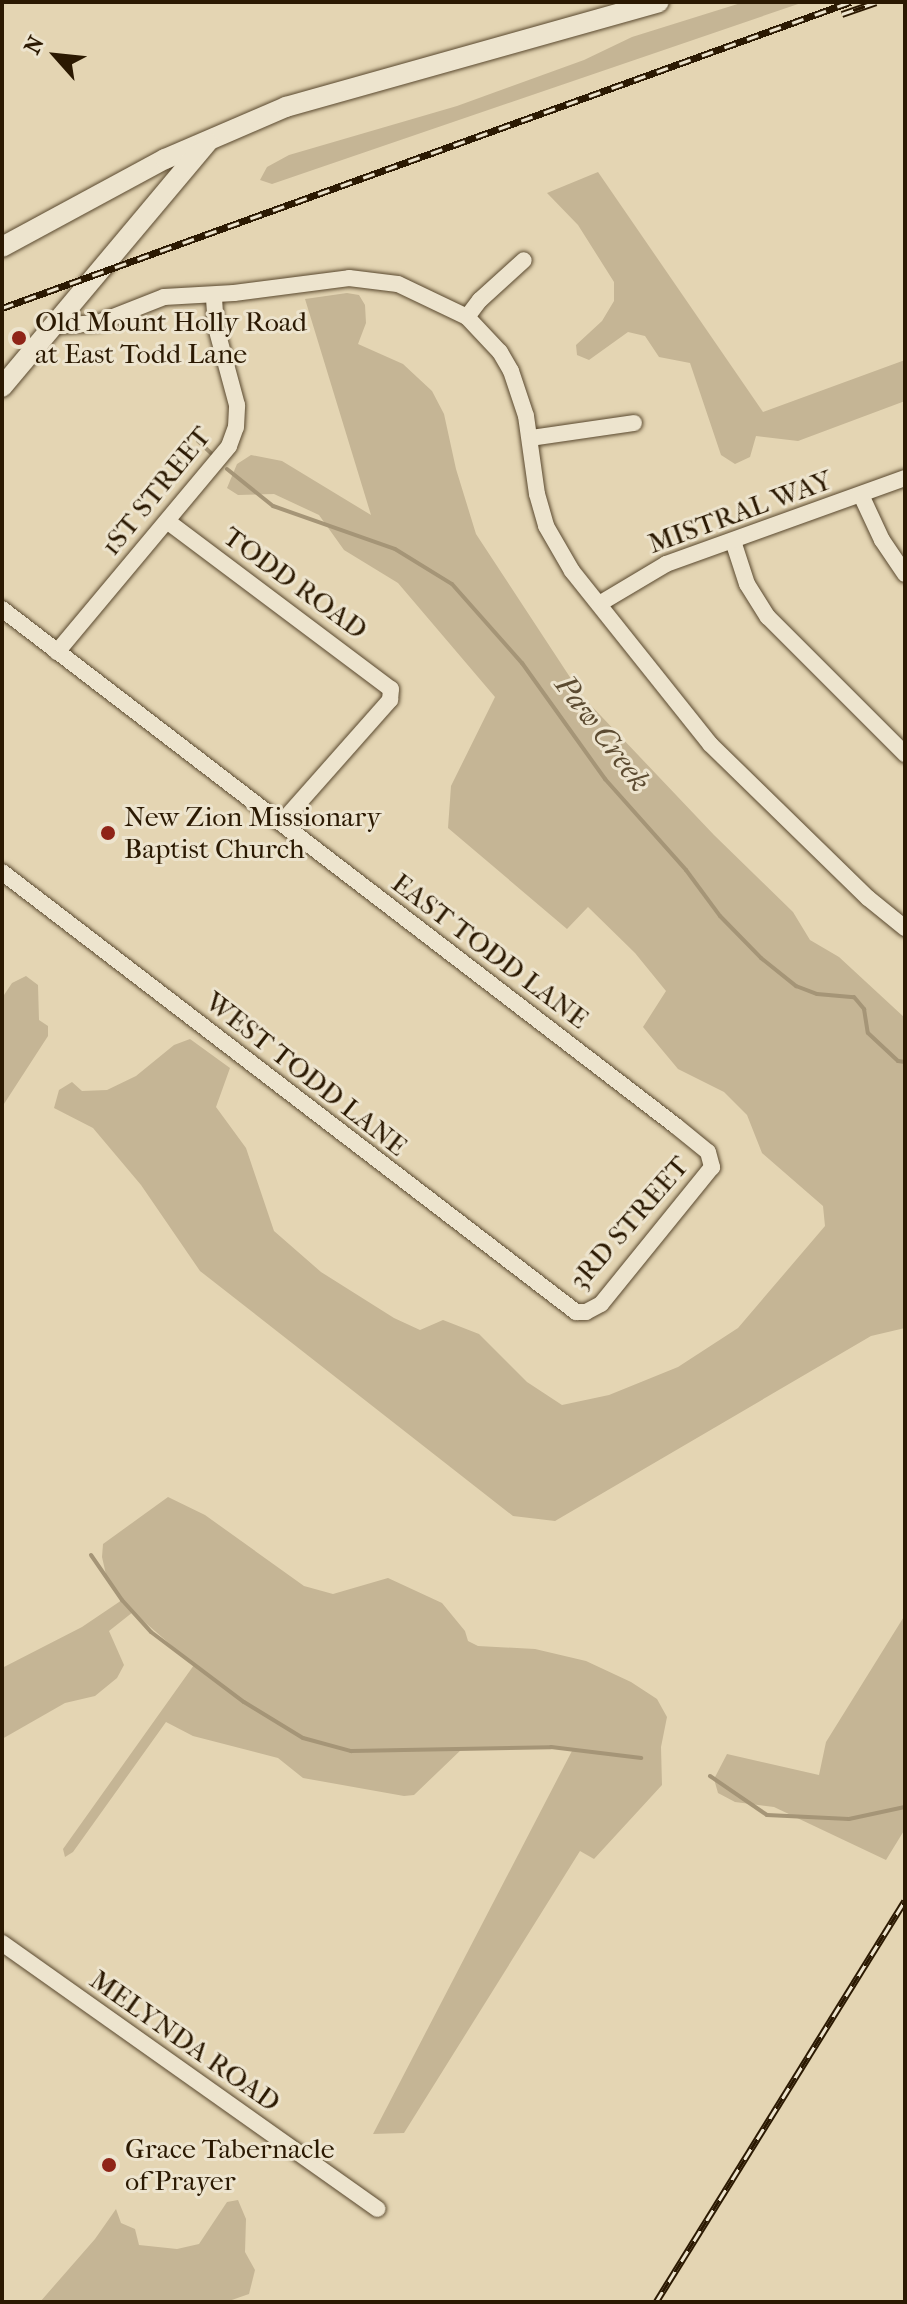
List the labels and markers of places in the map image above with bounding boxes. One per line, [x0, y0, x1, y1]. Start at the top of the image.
place label: Old Mount Holly Road at East Todd Lane [35, 305, 307, 371]
marker: Old Mount Holly Road at East Todd Lane [10, 329, 28, 347]
place label: New Zion Missionary Baptist Church [124, 800, 381, 866]
marker: New Zion Missionary Baptist Church [99, 824, 117, 842]
place label: Grace Tabernacle of Prayer [125, 2132, 335, 2198]
marker: Grace Tabernacle of Prayer [100, 2156, 118, 2174]

